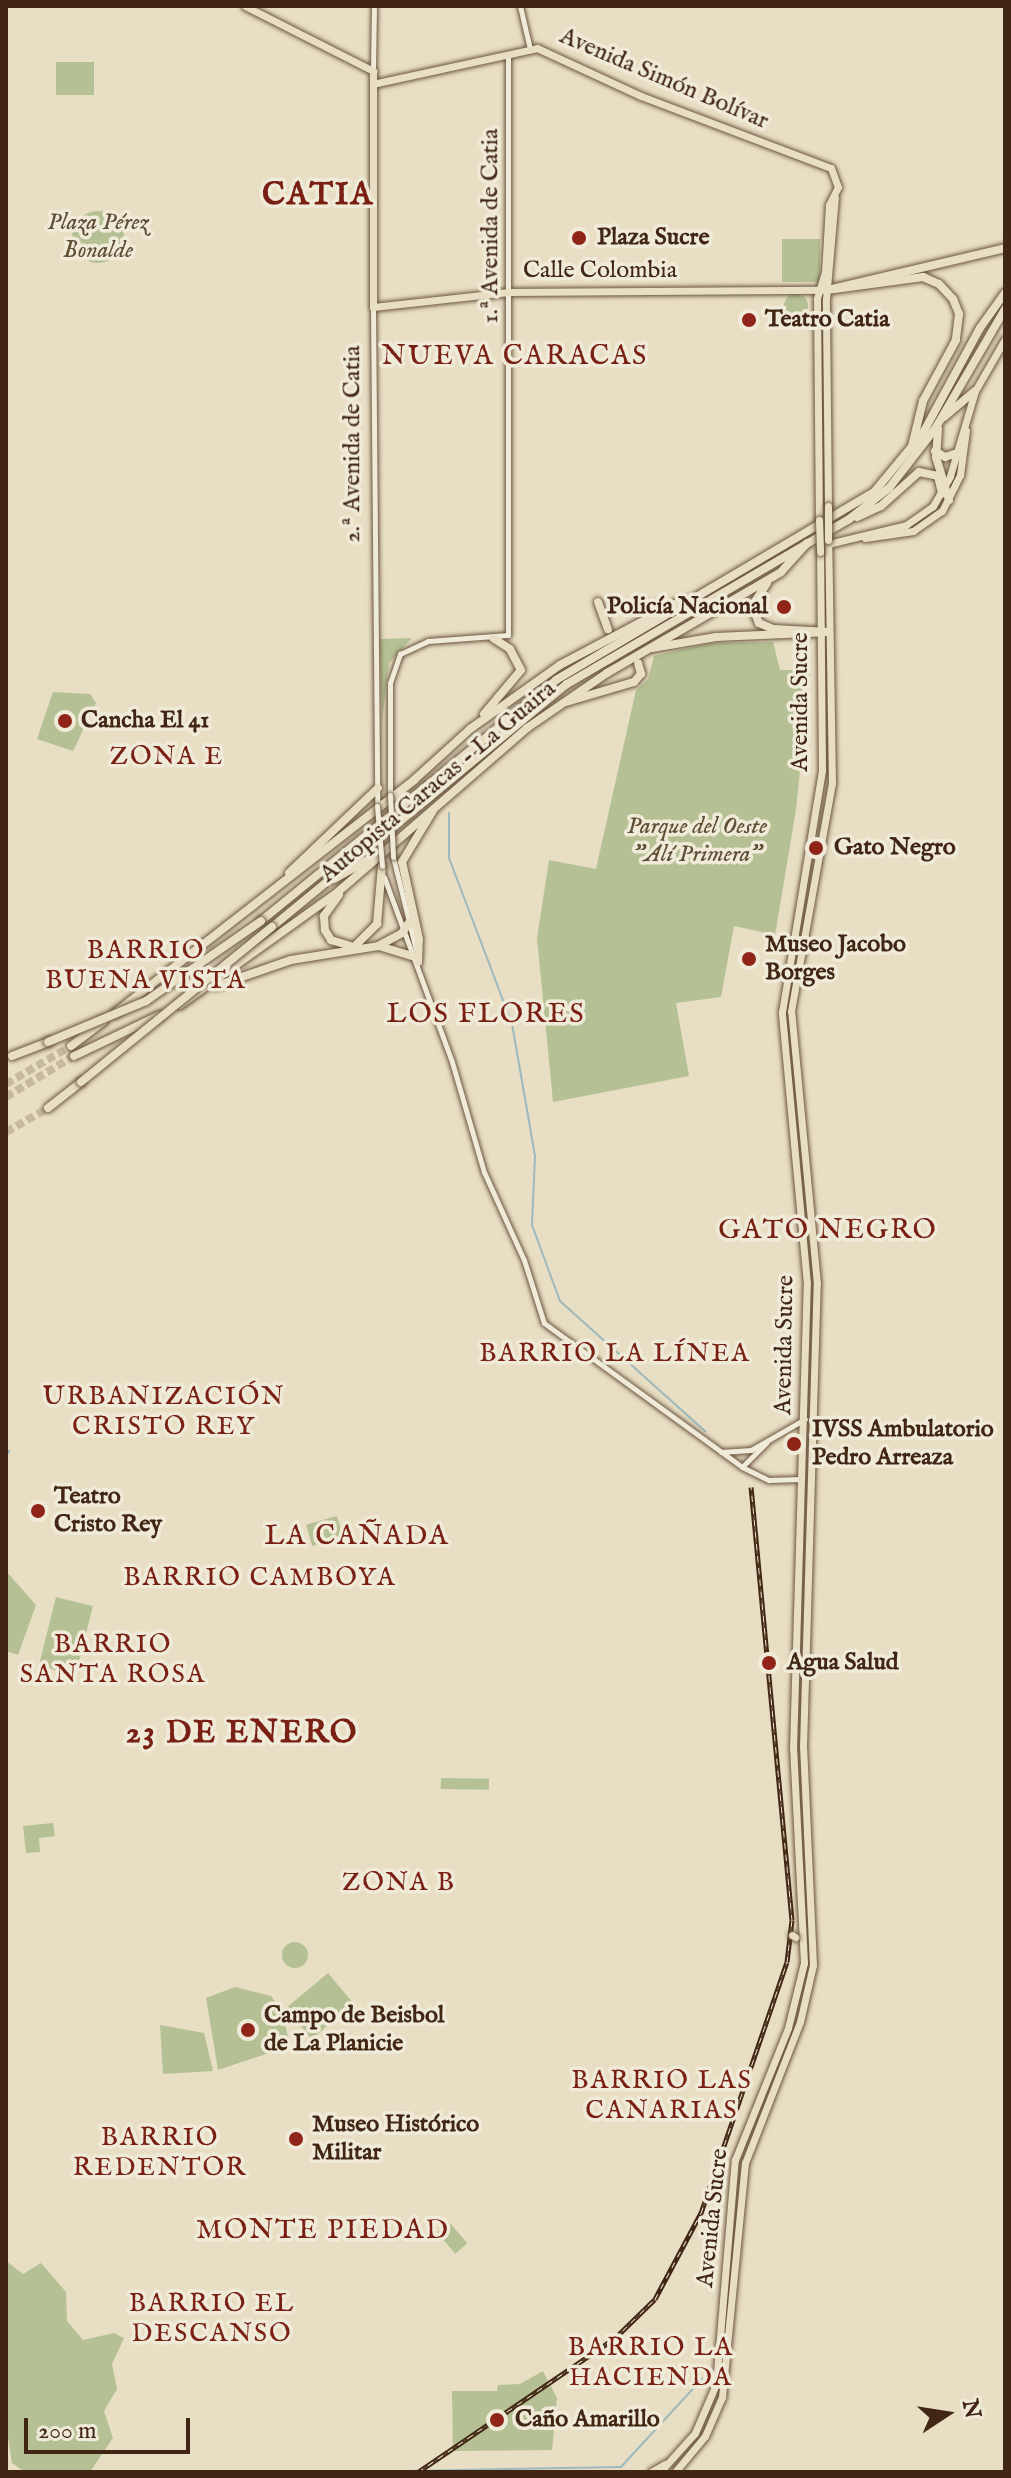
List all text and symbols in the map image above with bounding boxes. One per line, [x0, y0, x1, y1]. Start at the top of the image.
street label: Avenida Simón Bolívar [555, 22, 773, 136]
street label: 1.ª Avenida de Catia [477, 129, 505, 323]
district label: CATIA [262, 177, 374, 215]
park label: Plaza Pérez Bonalde [47, 209, 149, 265]
place label: Plaza Sucre [597, 224, 709, 252]
marker: Plaza Sucre [568, 227, 590, 249]
street label: Calle Colombia [523, 257, 677, 285]
place label: Teatro Catia [765, 306, 890, 334]
marker: Teatro Catia [740, 311, 758, 329]
district label: NUEVA CARACAS [382, 340, 648, 374]
street label: 2.ª Avenida de Catia [339, 345, 367, 543]
place label: Policía Nacional [607, 593, 768, 621]
marker: Policía Nacional [775, 598, 793, 616]
street label: Avenida Sucre [787, 632, 815, 772]
street label: Autopista Caracas - La Guaira [314, 675, 562, 889]
place label: Cancha El 41 [81, 707, 209, 735]
marker: Cancha El 41 [56, 712, 74, 730]
district label: ZONA E [110, 741, 224, 773]
park label: Parque del Oeste "Alí Primera" [627, 813, 767, 869]
place label: Gato Negro [834, 834, 956, 862]
marker: Gato Negro [805, 837, 827, 859]
place label: Museo Jacobo Borges [765, 931, 906, 987]
district label: BARRIO BUENA VISTA [45, 935, 247, 996]
marker: Museo Jacobo Borges [740, 950, 758, 968]
district label: LOS FLORES [386, 998, 586, 1032]
district label: GATO NEGRO [718, 1214, 938, 1248]
street label: Avenida Sucre [769, 1275, 801, 1415]
district label: BARRIO LA LÍNEA [479, 1338, 751, 1370]
district label: URBANIZACIÓN CRISTO REY [43, 1381, 285, 1442]
place label: IVSS Ambulatorio Pedro Arreaza [812, 1416, 994, 1472]
marker: IVSS Ambulatorio Pedro Arreaza [783, 1433, 805, 1455]
place label: Teatro Cristo Rey [54, 1483, 162, 1539]
marker: Teatro Cristo Rey [29, 1502, 47, 1520]
district label: LA CAÑADA [264, 1520, 450, 1554]
district label: BARRIO CAMBOYA [123, 1562, 397, 1594]
district label: BARRIO SANTA ROSA [20, 1629, 206, 1690]
place label: Agua Salud [787, 1649, 899, 1677]
marker: Agua Salud [758, 1652, 780, 1674]
district label: 23 DE ENERO [126, 1715, 358, 1753]
district label: ZONA B [342, 1867, 456, 1899]
place label: Campo de Beisbol de La Planicie [264, 2002, 444, 2058]
marker: Campo de Beisbol de La Planicie [239, 2021, 257, 2039]
district label: BARRIO LAS CANARIAS [571, 2065, 753, 2126]
place label: Museo Histórico Militar [312, 2111, 479, 2167]
district label: BARRIO REDENTOR [73, 2122, 247, 2184]
marker: Museo Histórico Militar [287, 2130, 305, 2148]
street label: Avenida Sucre [691, 2147, 735, 2289]
district label: MONTE PIEDAD [196, 2214, 450, 2248]
district label: BARRIO EL DESCANSO [129, 2288, 295, 2350]
district label: BARRIO LA HACIENDA [568, 2332, 734, 2394]
north arrow [907, 2374, 987, 2454]
text: N [955, 2397, 986, 2421]
scale bar [28, 2402, 194, 2452]
place label: Caño Amarillo [515, 2406, 660, 2434]
marker: Caño Amarillo [486, 2409, 508, 2431]
text: 200 m [38, 2416, 97, 2447]

